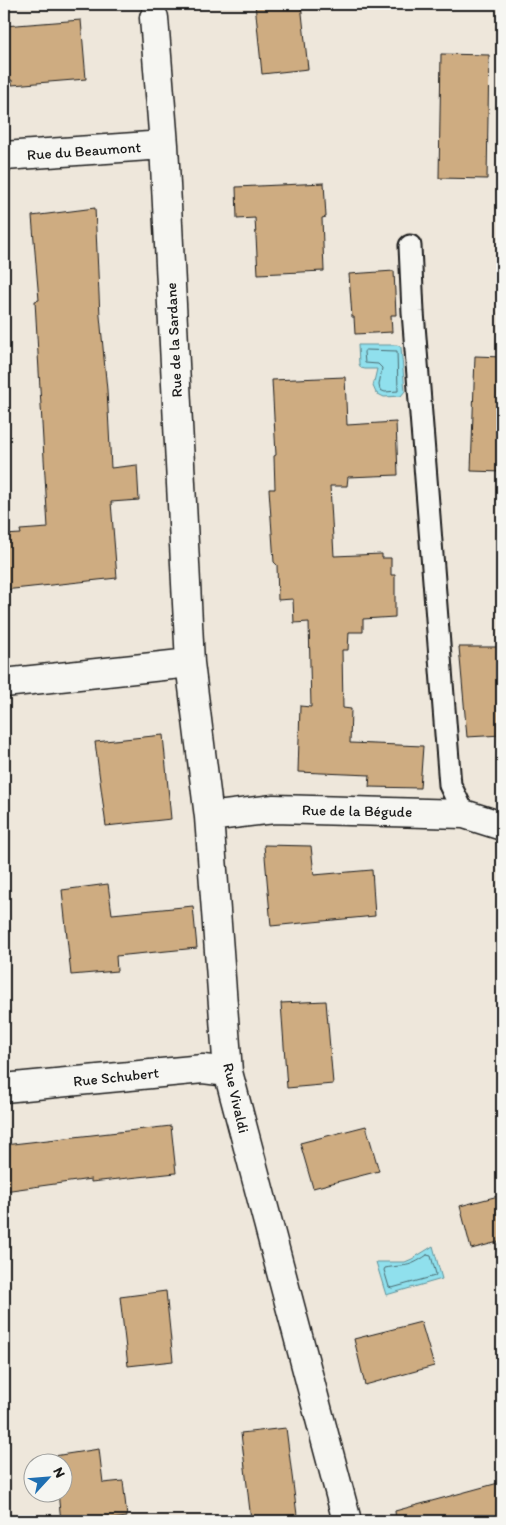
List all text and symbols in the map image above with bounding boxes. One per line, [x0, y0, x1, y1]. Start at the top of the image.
street label: Rue du Beaumont [26, 138, 142, 164]
street label: Rue de la Sardane [162, 282, 186, 398]
street label: Rue de la Bégude [302, 801, 412, 821]
street label: Rue Vivaldi [219, 1061, 253, 1135]
street label: Rue Schubert [72, 1064, 160, 1090]
north arrow [22, 1452, 72, 1502]
text: N [50, 1465, 69, 1480]

